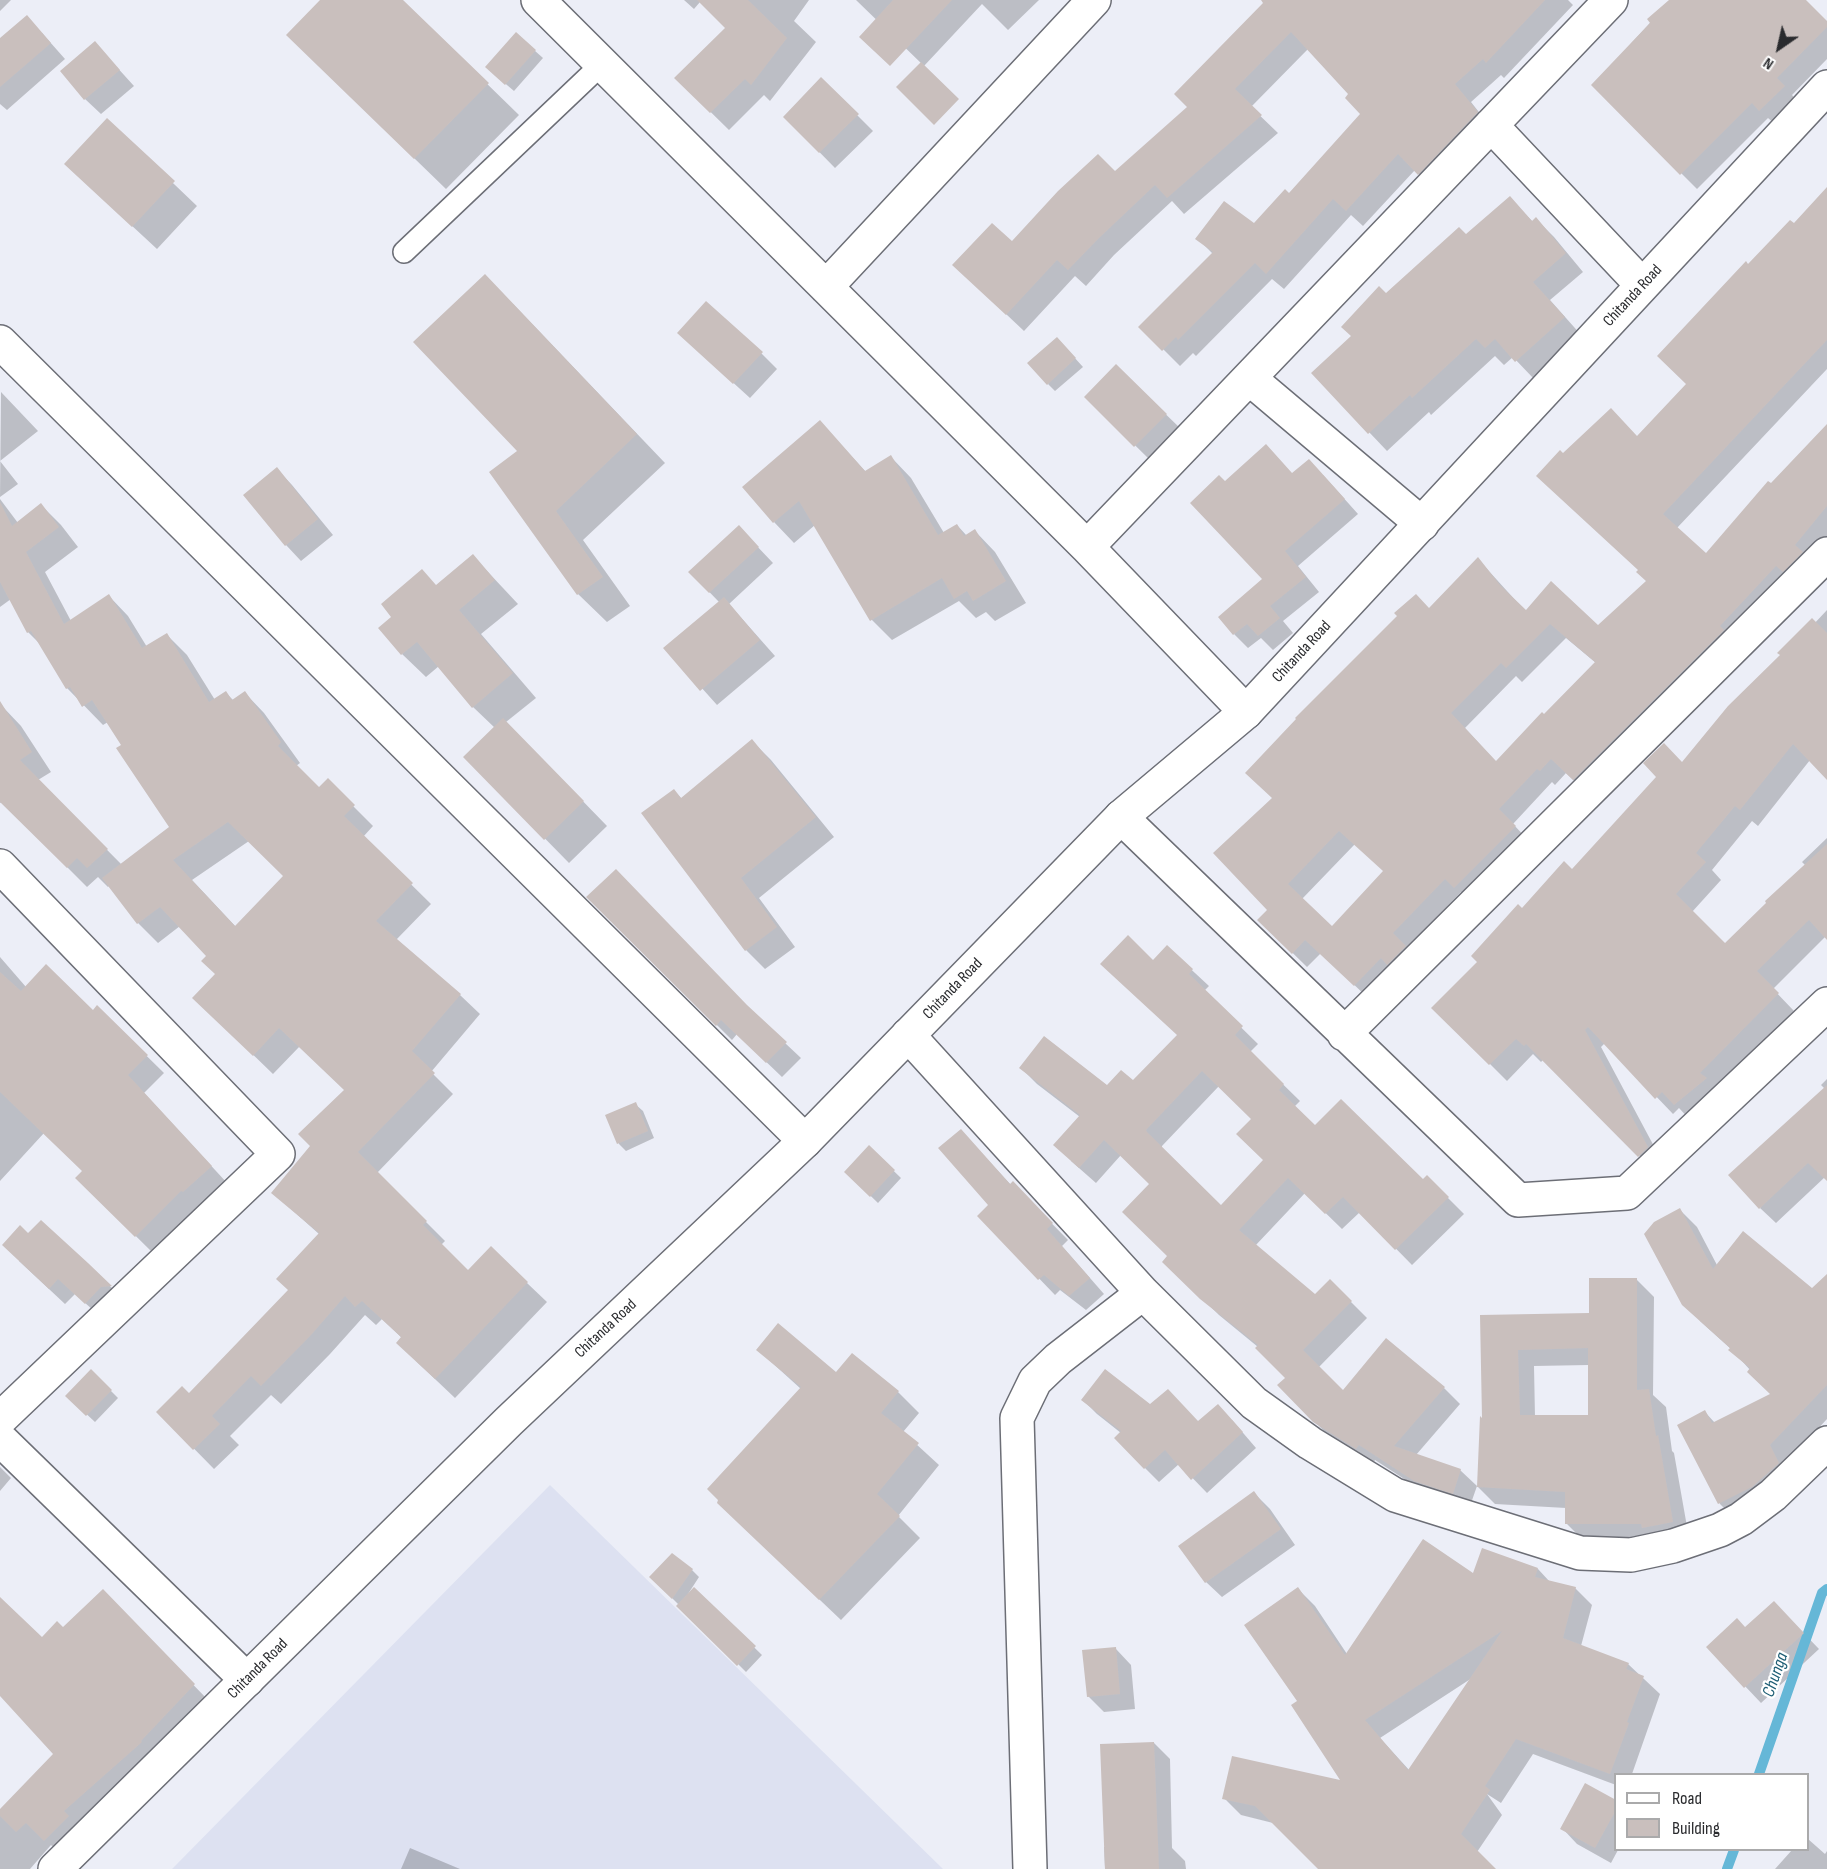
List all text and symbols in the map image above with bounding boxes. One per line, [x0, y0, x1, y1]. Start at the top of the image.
north arrow [1749, 18, 1809, 78]
text: N [1760, 53, 1778, 74]
street label: Chitanda Road [1600, 261, 1666, 331]
street label: Chitanda Road [1269, 617, 1335, 687]
street label: Chitanda Road [919, 954, 987, 1024]
street label: Chitanda Road [571, 1296, 641, 1362]
street label: Chitanda Road [224, 1635, 292, 1703]
water label: Chunga [1758, 1650, 1794, 1700]
legend [1614, 1773, 1809, 1851]
text: Road [1672, 1788, 1702, 1809]
text: Building [1672, 1818, 1720, 1839]

